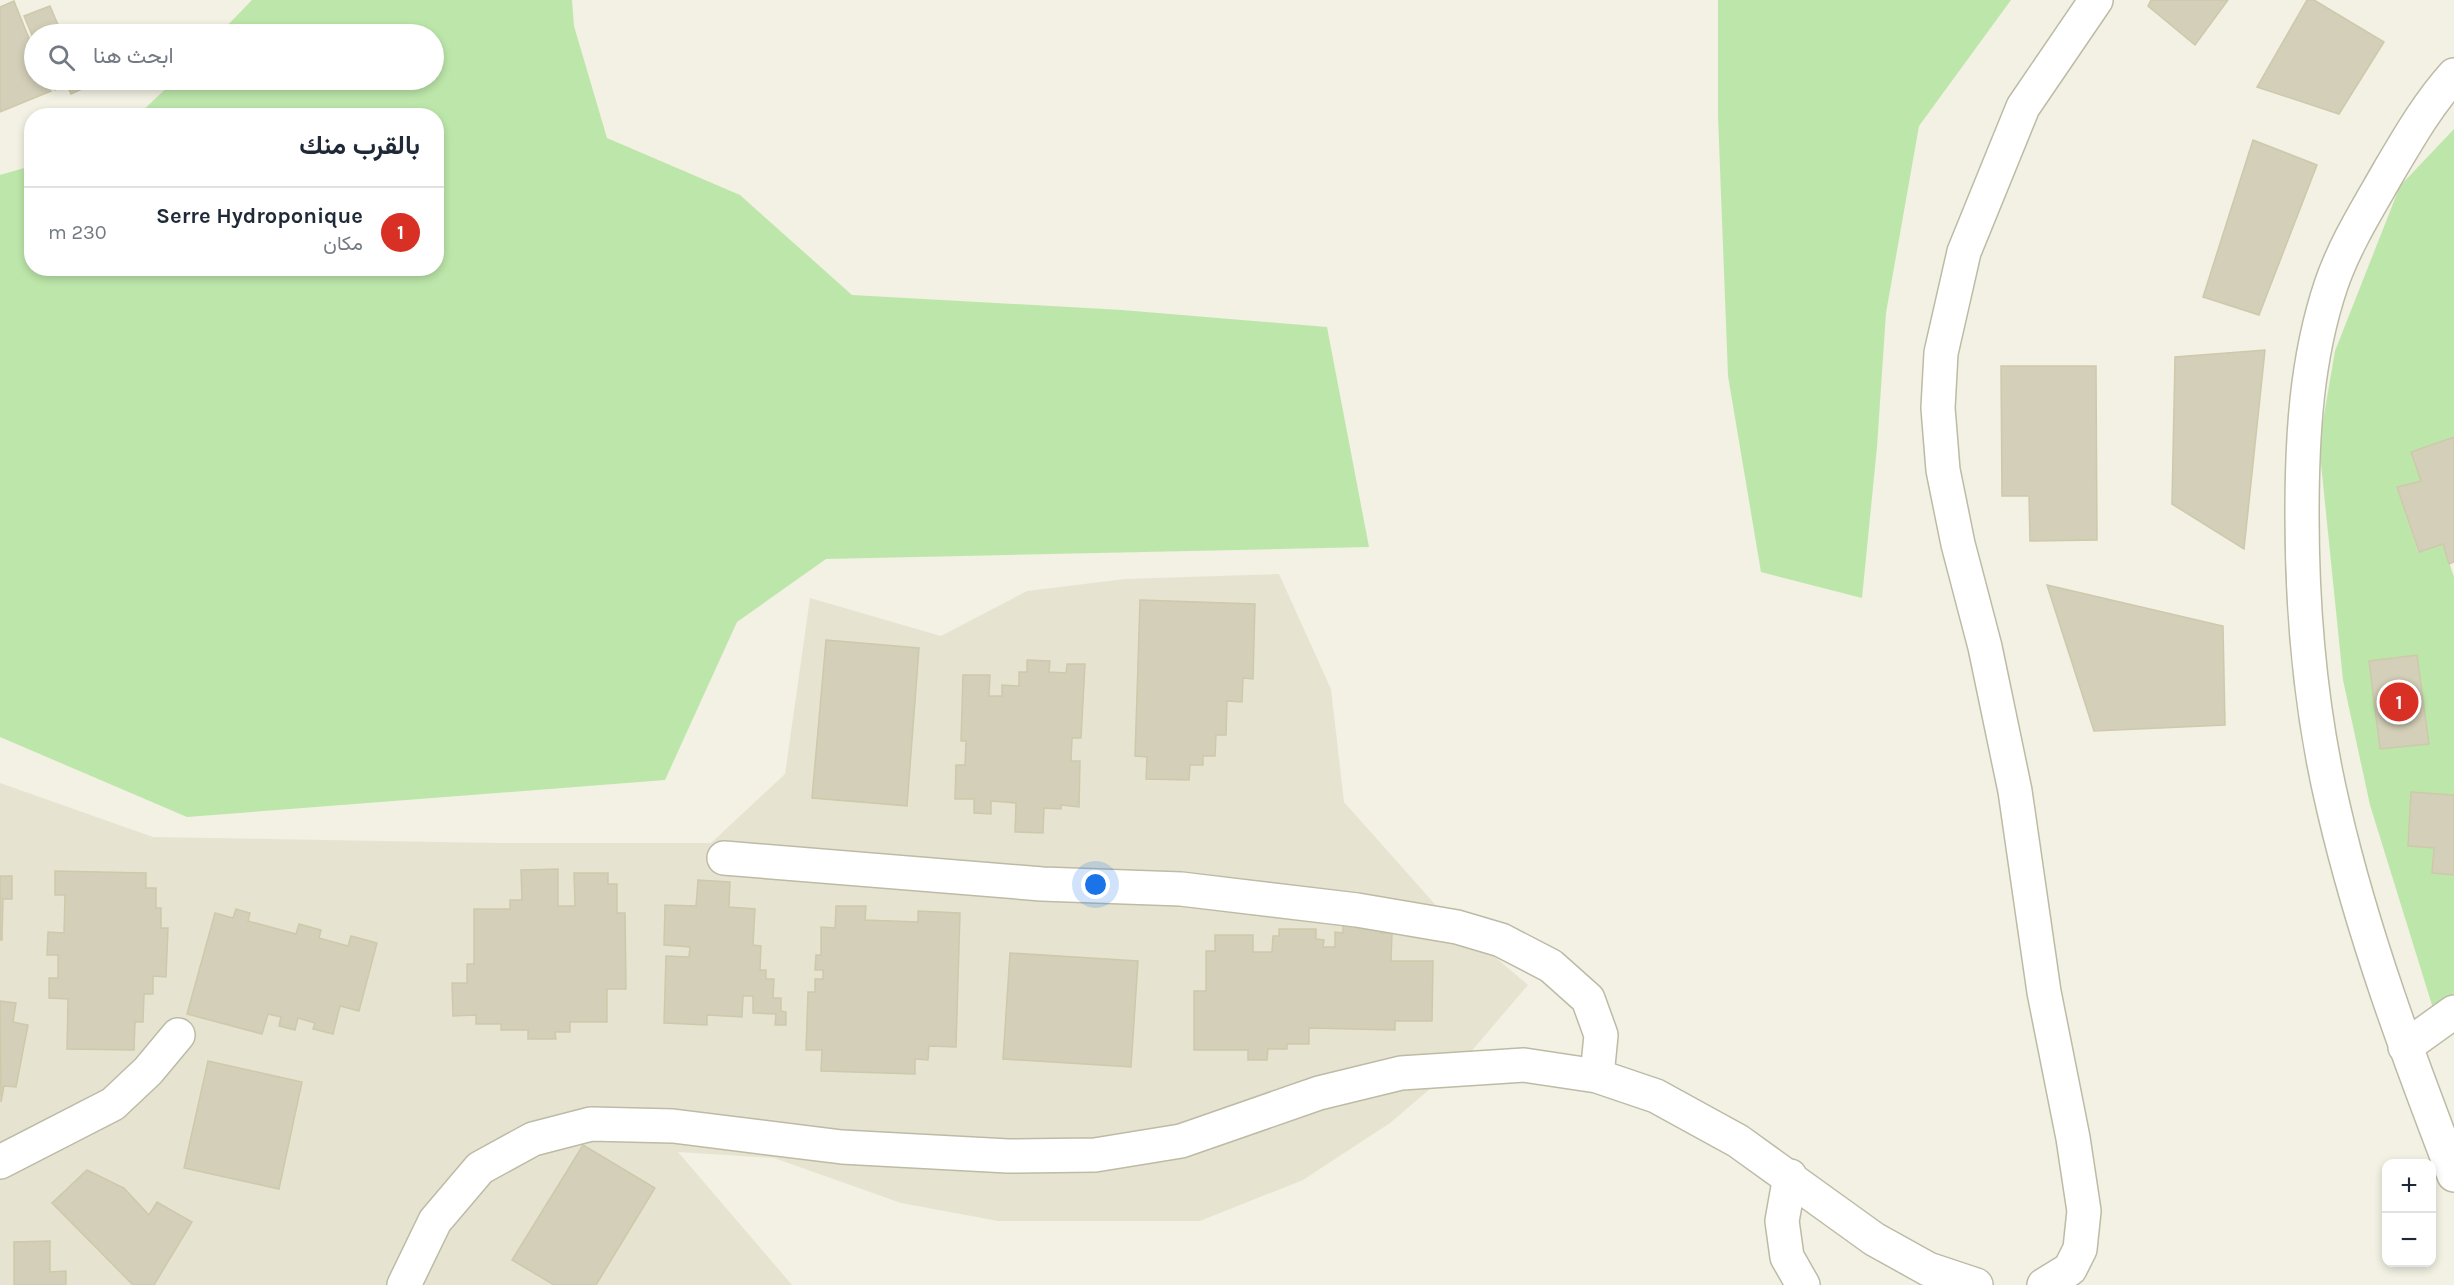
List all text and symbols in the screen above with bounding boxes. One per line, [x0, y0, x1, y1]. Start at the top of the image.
search box [24, 24, 444, 90]
icon: search [45, 41, 78, 74]
text: ابحث هنا [93, 43, 174, 69]
text: بالقرب منك [299, 130, 420, 161]
text: Serre Hydroponique [156, 203, 363, 229]
text: 230 m [48, 221, 107, 244]
text: 1 [397, 221, 404, 244]
text: مكان [323, 232, 363, 255]
pin: 1 [2380, 680, 2418, 724]
your location [1081, 870, 1110, 899]
map controls [2382, 1159, 2436, 1267]
button: + [2382, 1159, 2436, 1213]
button: − [2382, 1213, 2436, 1267]

